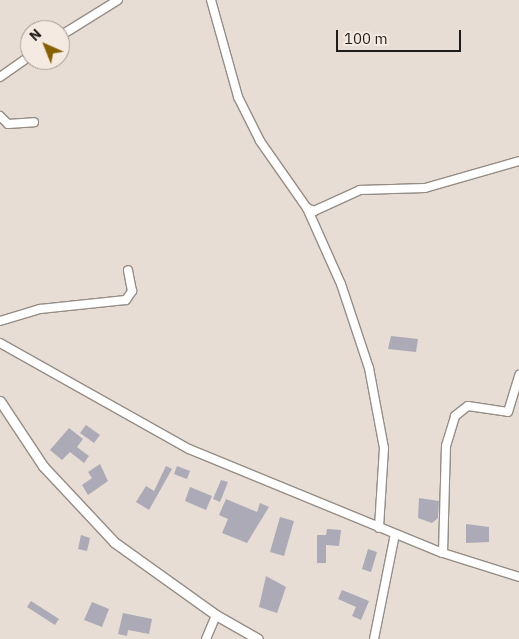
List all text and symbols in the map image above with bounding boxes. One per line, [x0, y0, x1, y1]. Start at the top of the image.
north arrow [20, 20, 70, 70]
scale bar [339, 20, 464, 52]
text: N [25, 25, 45, 45]
text: 100 m [344, 29, 388, 48]

